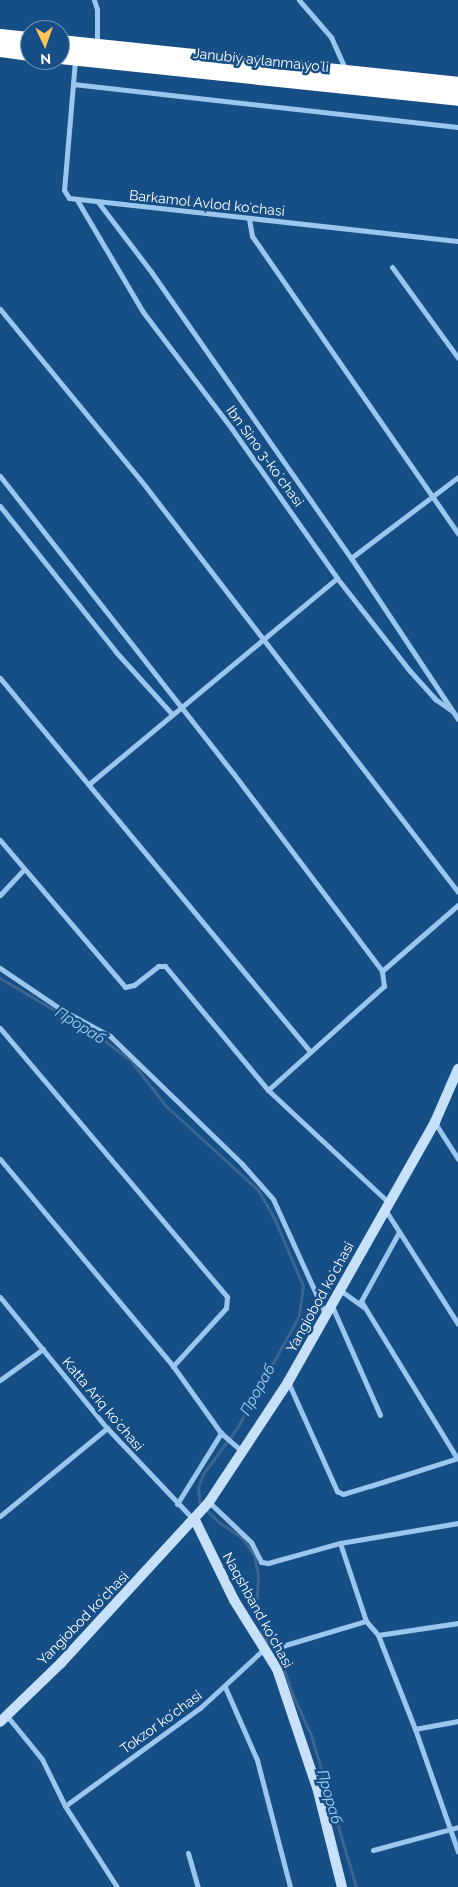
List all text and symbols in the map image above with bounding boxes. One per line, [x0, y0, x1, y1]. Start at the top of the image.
north arrow [20, 20, 70, 70]
street label: Janubiy aylanma yoʻli [192, 44, 330, 76]
text: N [40, 51, 51, 67]
street label: Barkamol Avlod koʻchasi [128, 186, 286, 220]
street label: Ibn Sino 3-koʼchasi [223, 402, 307, 510]
water label: Прораб [52, 1004, 108, 1048]
street label: Yangiobod koʻchasi [283, 1239, 357, 1355]
street label: Katta Ariq koʻchasi [59, 1354, 147, 1454]
water label: Прораб [237, 1361, 279, 1419]
street label: Naqshband ko'chasi [219, 1549, 297, 1671]
street label: Yangiobod koʻchasi [34, 1568, 132, 1668]
street label: Tokzor koʻchasi [117, 1687, 205, 1757]
water label: Прораб [313, 1768, 345, 1826]

